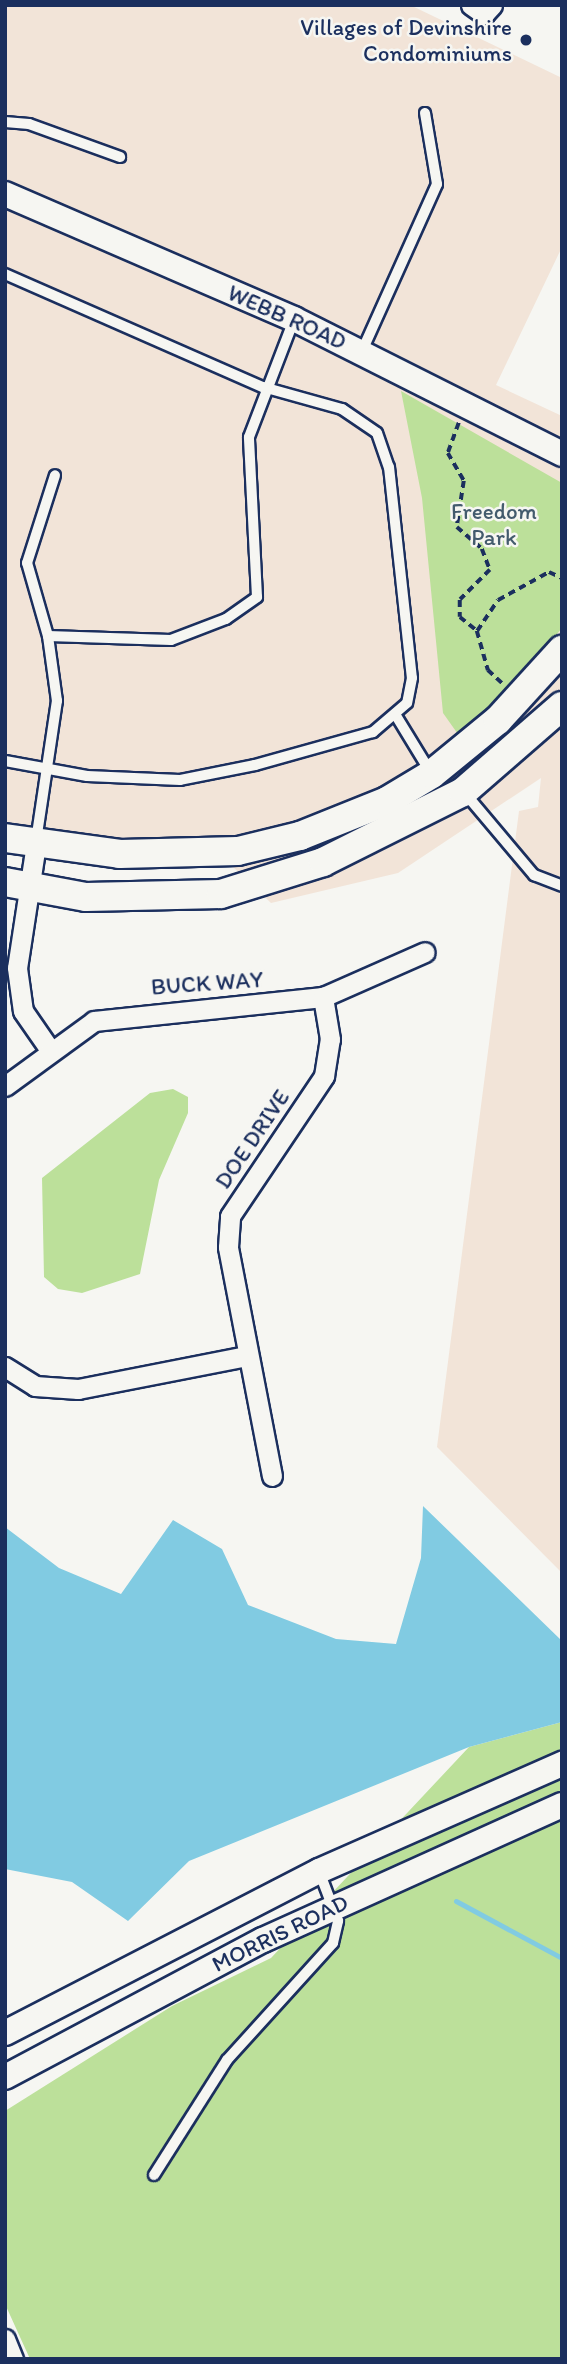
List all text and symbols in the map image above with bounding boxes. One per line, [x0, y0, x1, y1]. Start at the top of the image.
place label: Villages of Devinshire Condominiums [301, 13, 512, 67]
marker: Villages of Devinshire Condominiums [518, 32, 534, 48]
street label: WEBB ROAD [223, 279, 351, 355]
park label: Freedom Park [451, 497, 537, 551]
street label: BUCK WAY [150, 965, 264, 1001]
street label: DOE DRIVE [209, 1084, 295, 1194]
street label: MORRIS ROAD [208, 1888, 352, 1978]

